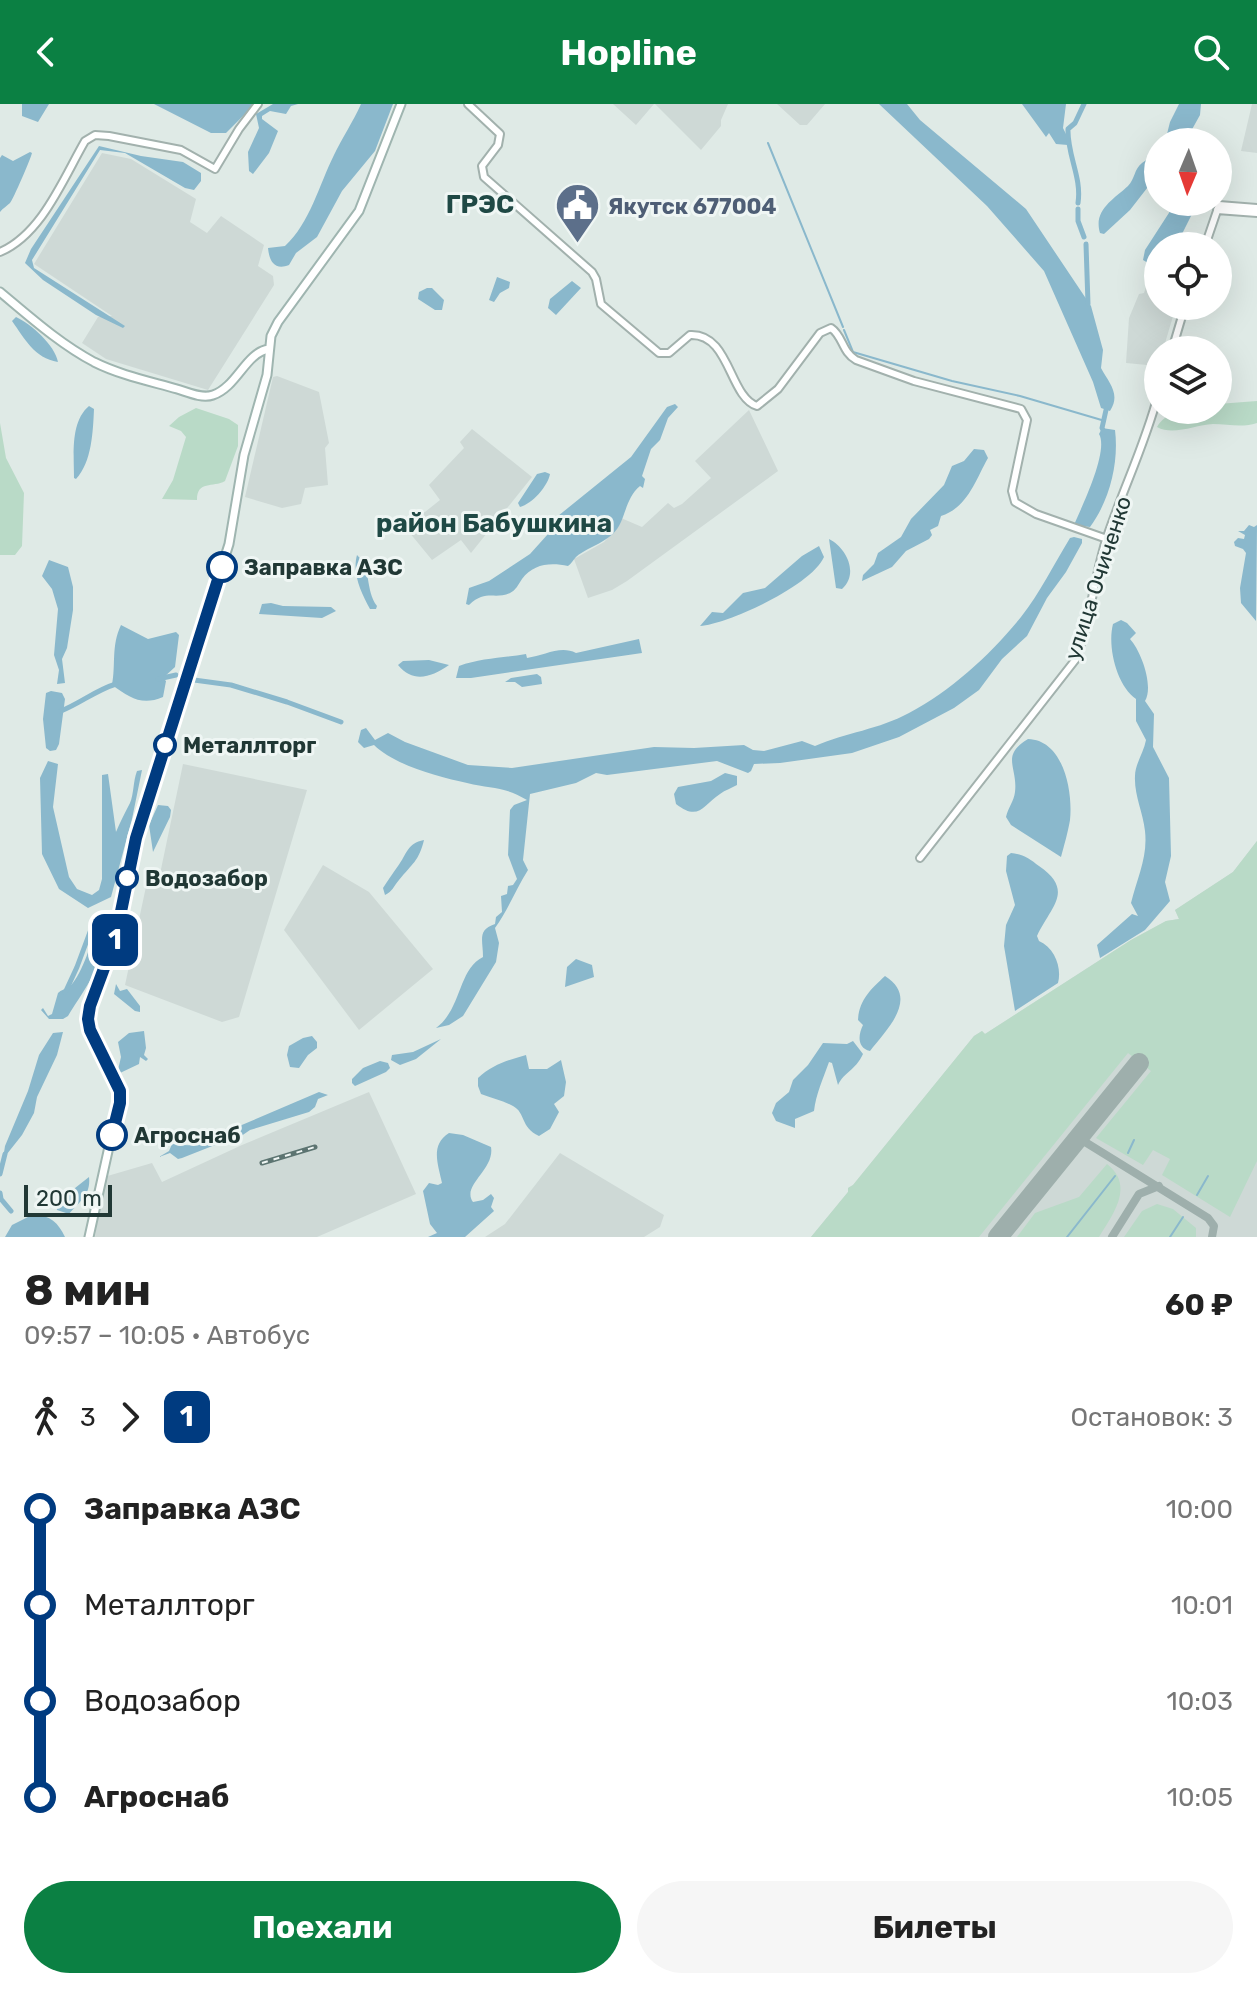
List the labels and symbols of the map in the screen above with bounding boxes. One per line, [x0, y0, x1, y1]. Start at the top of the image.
north arrow [1144, 128, 1232, 216]
public building icon: Якутск 677004 [553, 182, 601, 245]
district label: ГРЭС [446, 189, 514, 220]
place label: Якутск 677004 [608, 193, 777, 220]
street label: улица Очиченко [1059, 493, 1137, 663]
district label: район Бабушкина [376, 508, 612, 539]
marker: Заправка АЗС [207, 552, 237, 582]
place label: Заправка АЗС [244, 554, 403, 581]
place label: Металлторг [183, 732, 316, 759]
marker: Металлторг [154, 734, 176, 756]
place label: Водозабор [145, 865, 268, 892]
marker: Водозабор [116, 867, 138, 889]
line badge: 1 [89, 914, 141, 966]
marker: Агроснаб [97, 1120, 127, 1150]
place label: Агроснаб [134, 1122, 241, 1149]
scale bar [24, 1181, 112, 1217]

